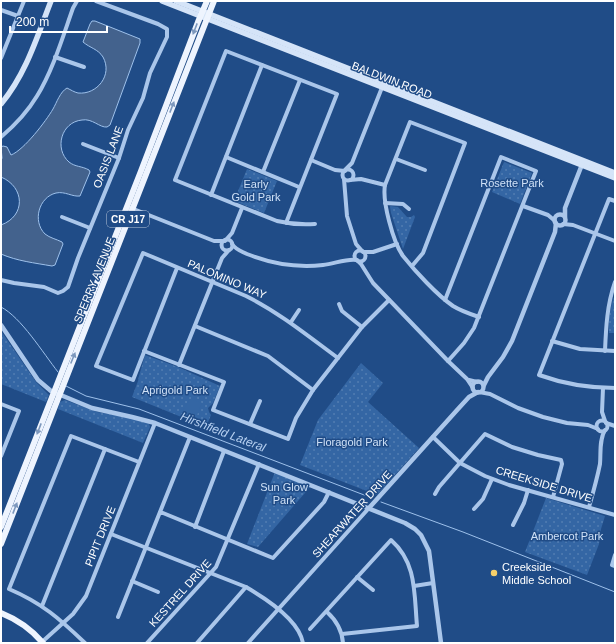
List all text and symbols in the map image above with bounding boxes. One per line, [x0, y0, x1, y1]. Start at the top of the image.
scale bar [10, 8, 107, 34]
text: 200 m [16, 15, 49, 29]
one-way arrow [191, 24, 197, 36]
street label: BALDWIN ROAD [350, 59, 434, 101]
one-way arrow [170, 101, 176, 113]
street label: OASIS LANE [91, 124, 125, 190]
park label: Rosette Park [480, 177, 544, 189]
park label: Early Gold Park [232, 178, 281, 203]
road number: CR J17 [107, 211, 149, 227]
street label: SPERRY AVENUE [71, 235, 117, 325]
street label: PALOMINO WAY [186, 257, 269, 301]
one-way arrow [71, 352, 77, 364]
park label: Aprigold Park [142, 384, 209, 396]
water label: Hirshfield Lateral [178, 409, 268, 455]
one-way arrow [36, 423, 42, 435]
park label: Floragold Park [316, 436, 388, 448]
street label: CREEKSIDE DRIVE [494, 464, 594, 504]
street label: SHEARWATER DRIVE [310, 468, 394, 560]
park label: Sun Glow Park [260, 481, 308, 506]
one-way arrow [13, 501, 19, 513]
street label: PIPIT DRIVE [82, 504, 118, 568]
park label: Ambercot Park [531, 530, 604, 542]
street label: KESTREL DRIVE [147, 557, 213, 629]
place label: Creekside Middle School [502, 561, 571, 586]
marker: Creekside Middle School [489, 568, 499, 578]

